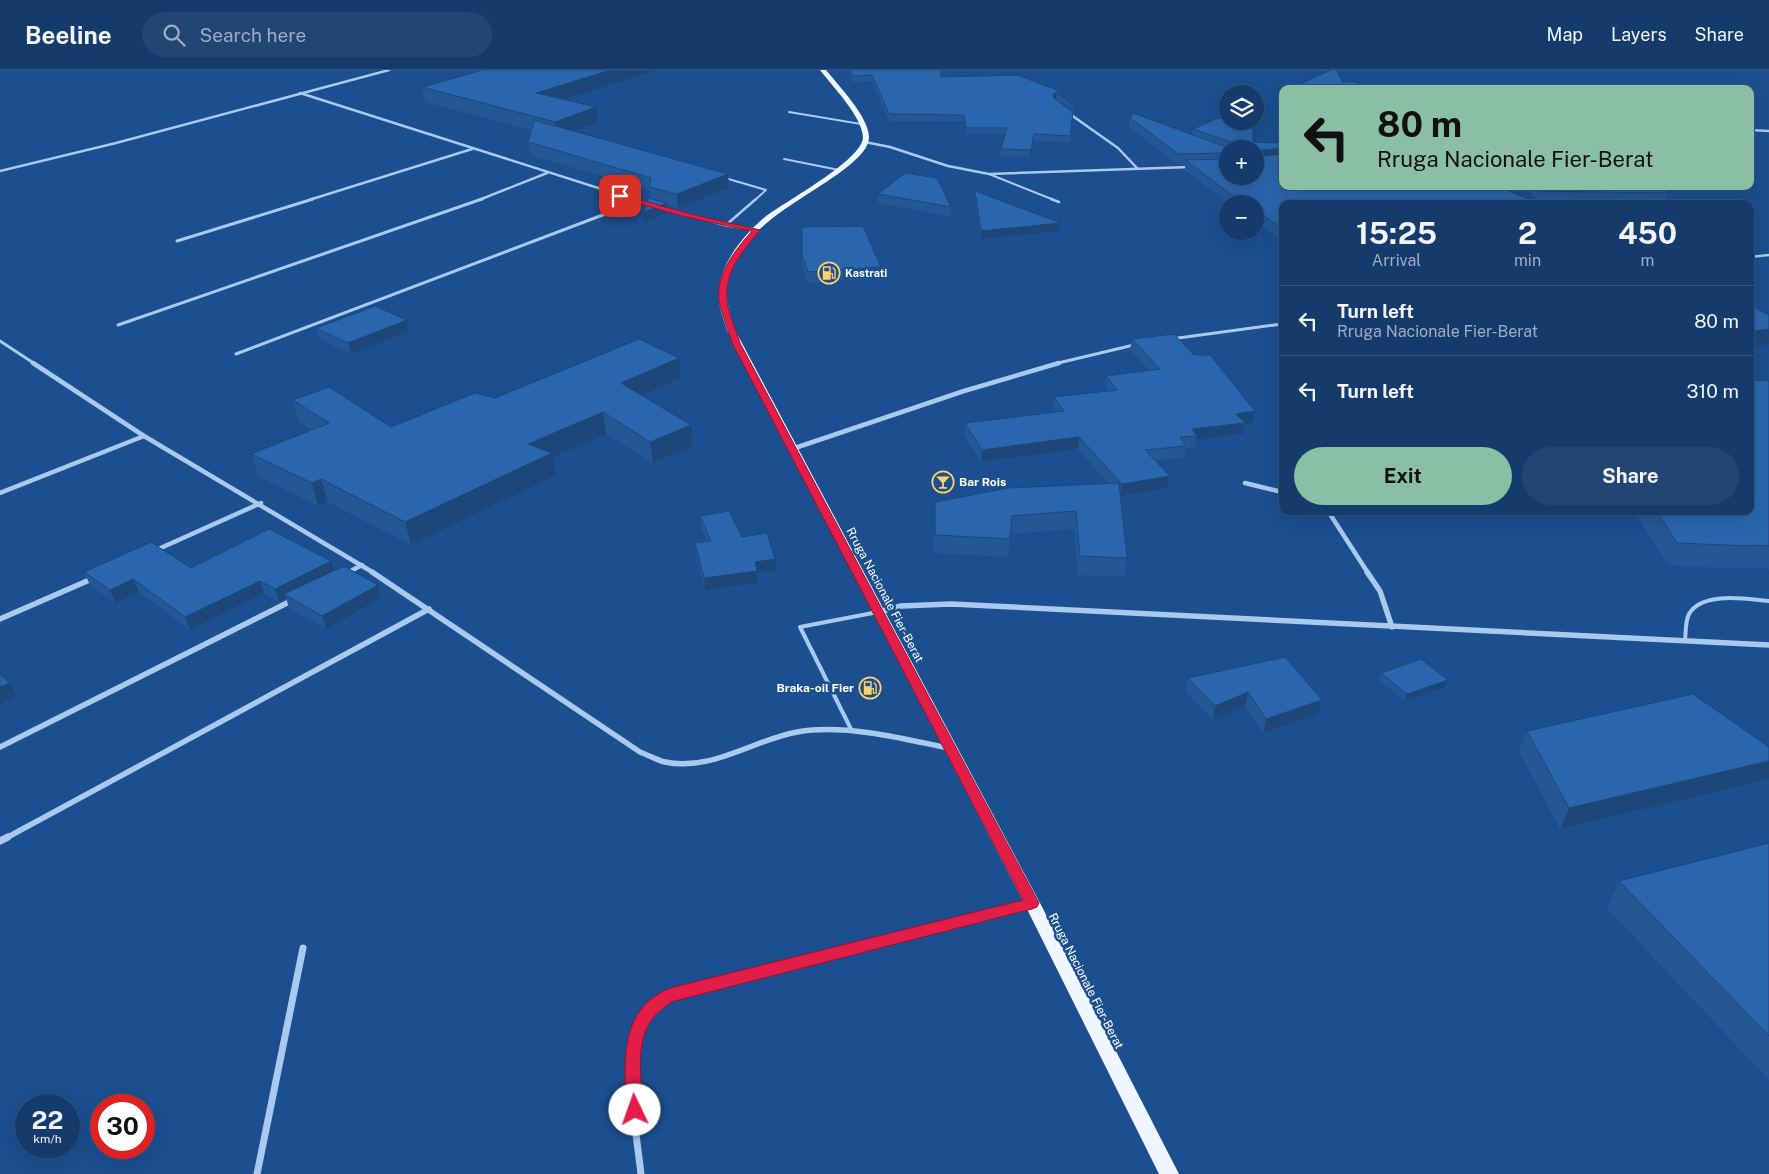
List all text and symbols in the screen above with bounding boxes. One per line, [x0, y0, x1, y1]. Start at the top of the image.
search box [142, 12, 492, 57]
text: Beeline [25, 21, 112, 49]
icon: search [160, 21, 188, 49]
text: Search here [200, 24, 306, 46]
text: Map [1547, 24, 1583, 45]
text: Layers [1611, 24, 1667, 45]
text: Share [1695, 24, 1744, 45]
map controls [1219, 85, 1264, 240]
button: layers [1219, 85, 1264, 130]
text: 80 m [1377, 104, 1462, 145]
icon: left [1294, 105, 1359, 170]
button: + [1219, 140, 1264, 185]
text: Rruga Nacionale Fier-Berat [1377, 146, 1653, 172]
pin [599, 175, 641, 217]
icon: arrive [606, 182, 634, 210]
button: − [1219, 195, 1264, 240]
text: 15:25 [1356, 215, 1437, 251]
text: 2 [1518, 215, 1537, 251]
text: 450 [1618, 215, 1677, 251]
text: Arrival [1372, 251, 1421, 270]
text: min [1514, 251, 1541, 270]
text: m [1641, 251, 1654, 270]
fuel station icon: Kastrati [817, 261, 841, 285]
place label: Kastrati [845, 267, 887, 279]
text: Turn left [1337, 300, 1414, 322]
icon: left [1294, 307, 1322, 335]
text: 80 m [1694, 310, 1739, 332]
text: Rruga Nacionale Fier-Berat [1337, 322, 1538, 341]
icon: left [1294, 377, 1322, 405]
text: Turn left [1337, 380, 1414, 402]
text: 310 m [1687, 380, 1739, 402]
button: Exit [1294, 447, 1512, 505]
button: Share [1522, 447, 1739, 505]
bar icon: Bar Rois [931, 470, 955, 494]
place label: Bar Rois [959, 475, 1006, 489]
street label: Rruga Nacionale Fier-Berat [843, 525, 927, 665]
fuel station icon: Braka-oil Fier [858, 676, 882, 700]
place label: Braka-oil Fier [777, 681, 854, 695]
street label: Rruga Nacionale Fier-Berat [1046, 911, 1127, 1052]
position arrow [608, 1083, 660, 1135]
speed limit sign: 30 [90, 1094, 155, 1159]
text: 22 [32, 1105, 63, 1135]
text: km/h [33, 1132, 62, 1146]

